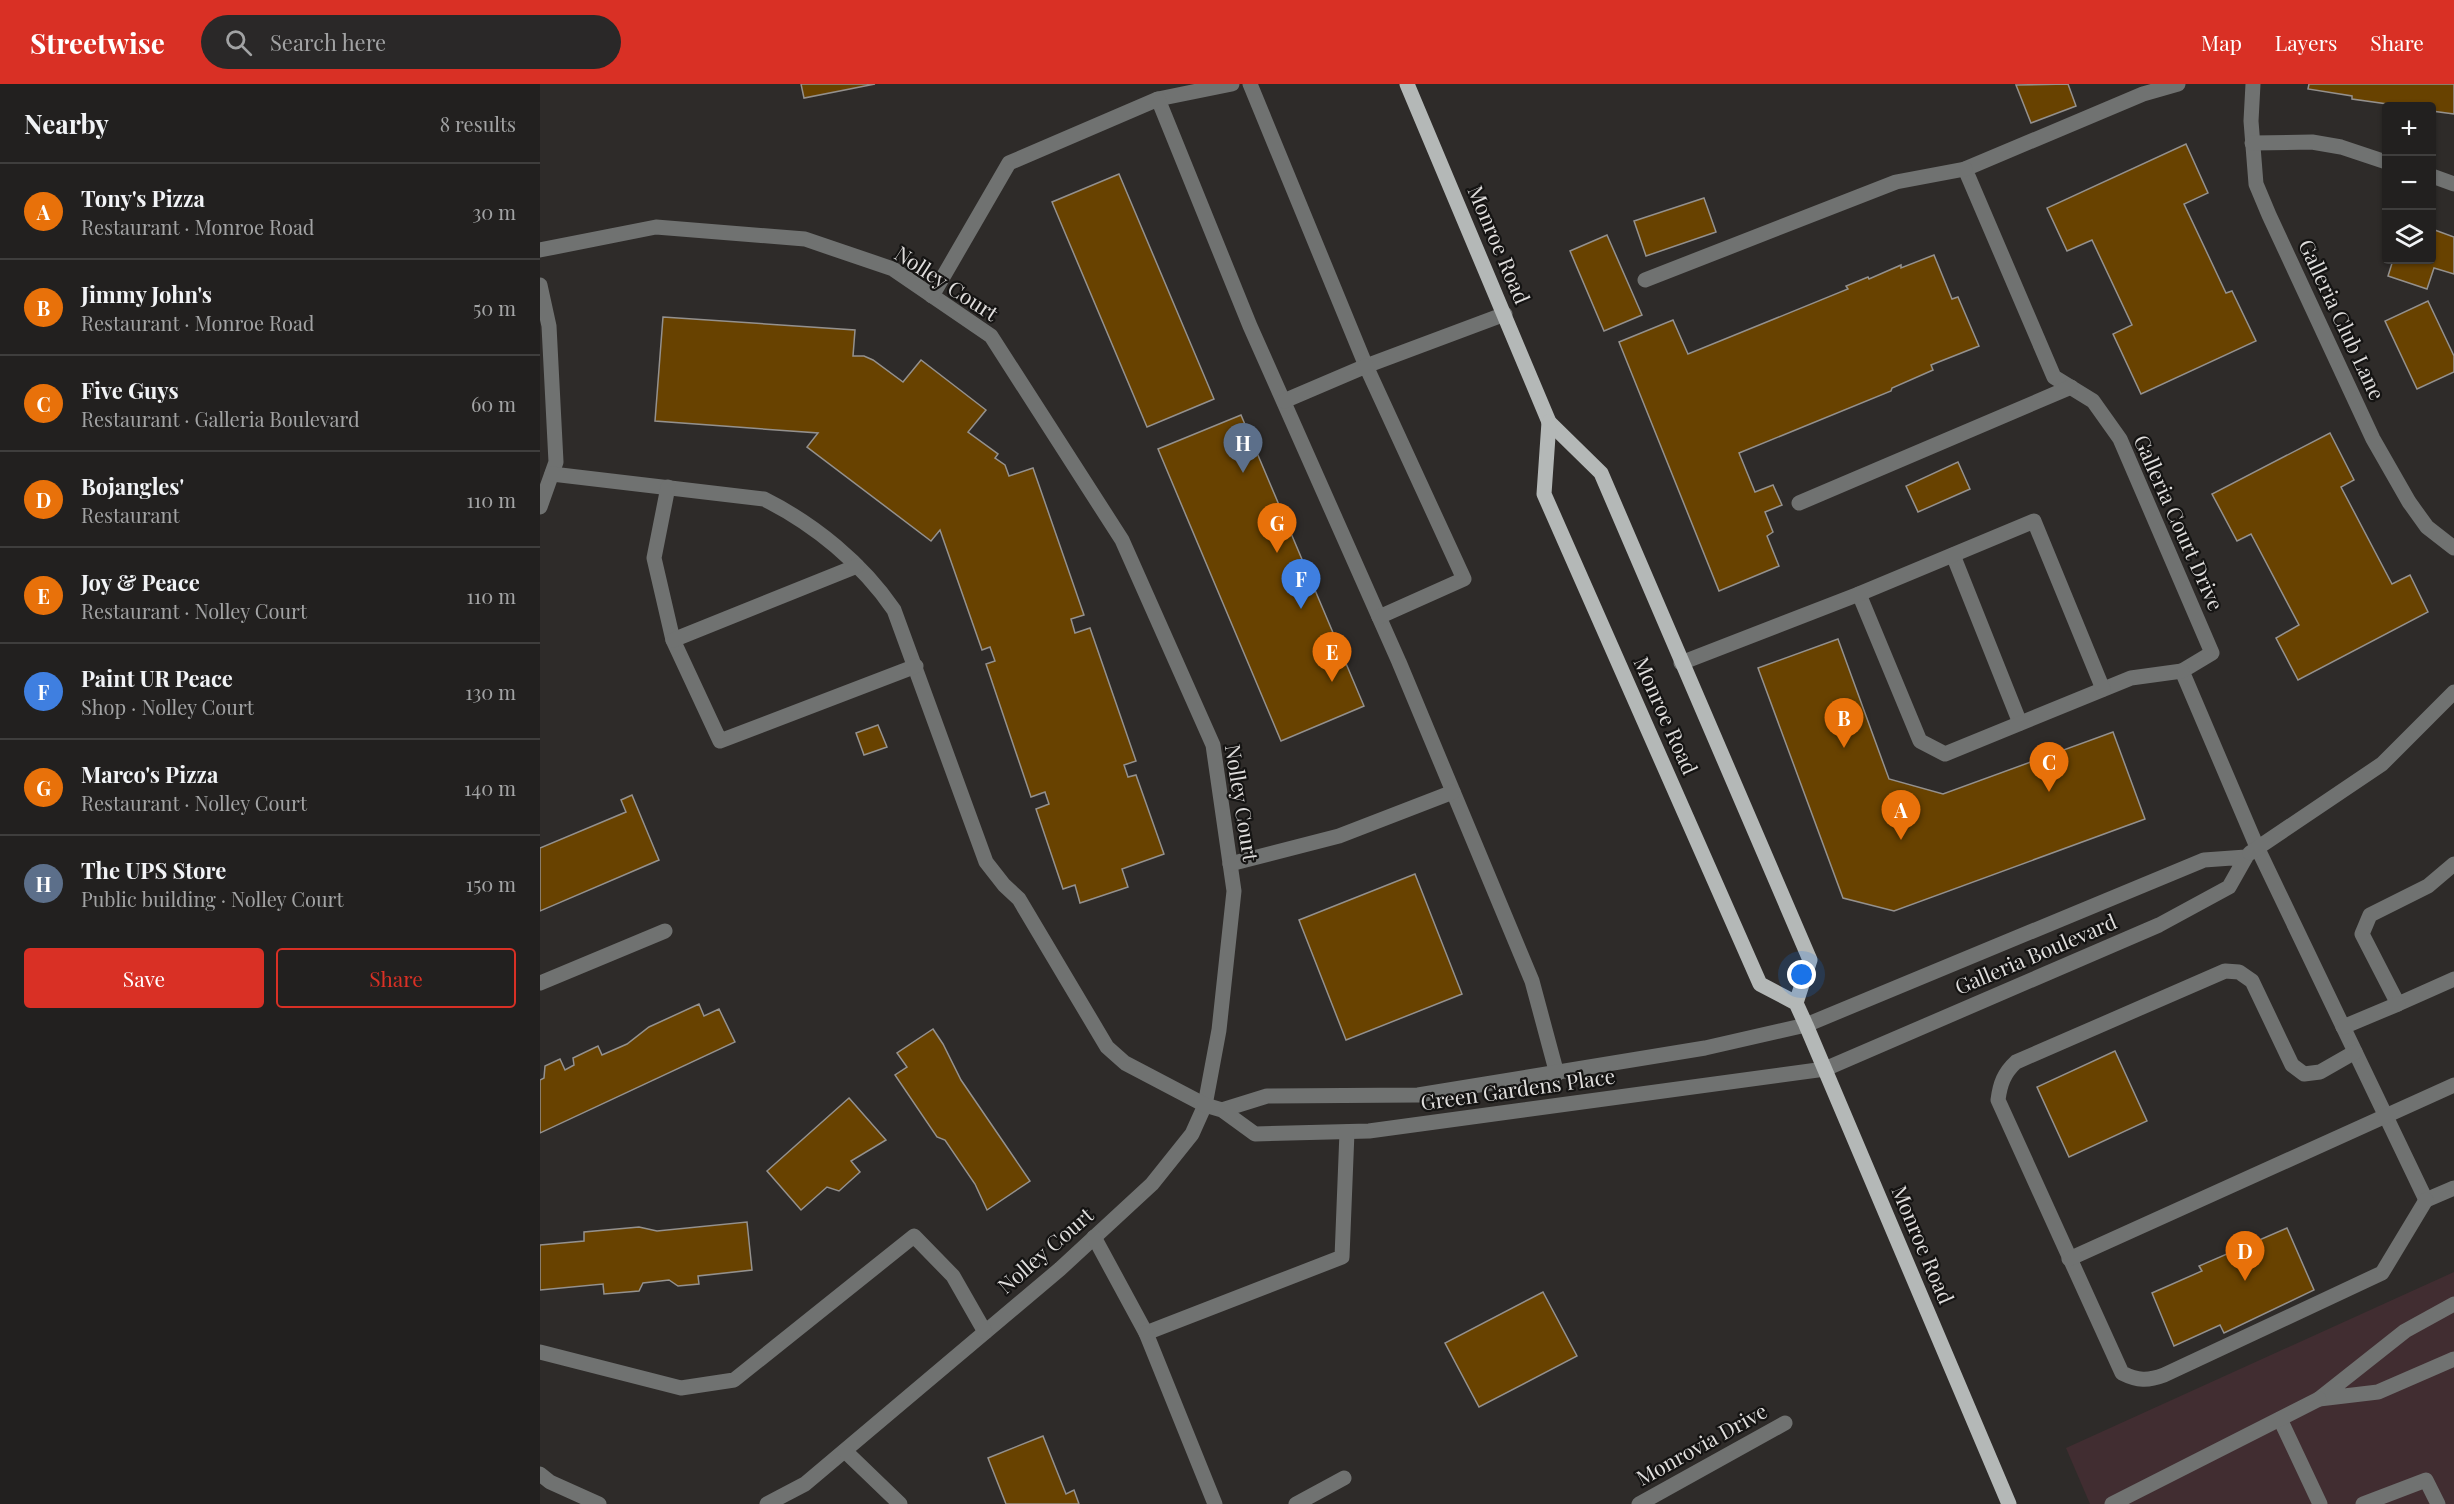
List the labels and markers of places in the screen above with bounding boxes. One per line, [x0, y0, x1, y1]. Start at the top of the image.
pin: H [1224, 424, 1262, 473]
pin: G [1258, 504, 1296, 553]
pin: F [1282, 560, 1320, 609]
pin: E [1312, 632, 1352, 682]
pin: B [1824, 698, 1864, 748]
pin: C [2030, 742, 2068, 792]
pin: A [1882, 790, 1920, 840]
pin: D [2226, 1232, 2264, 1281]

